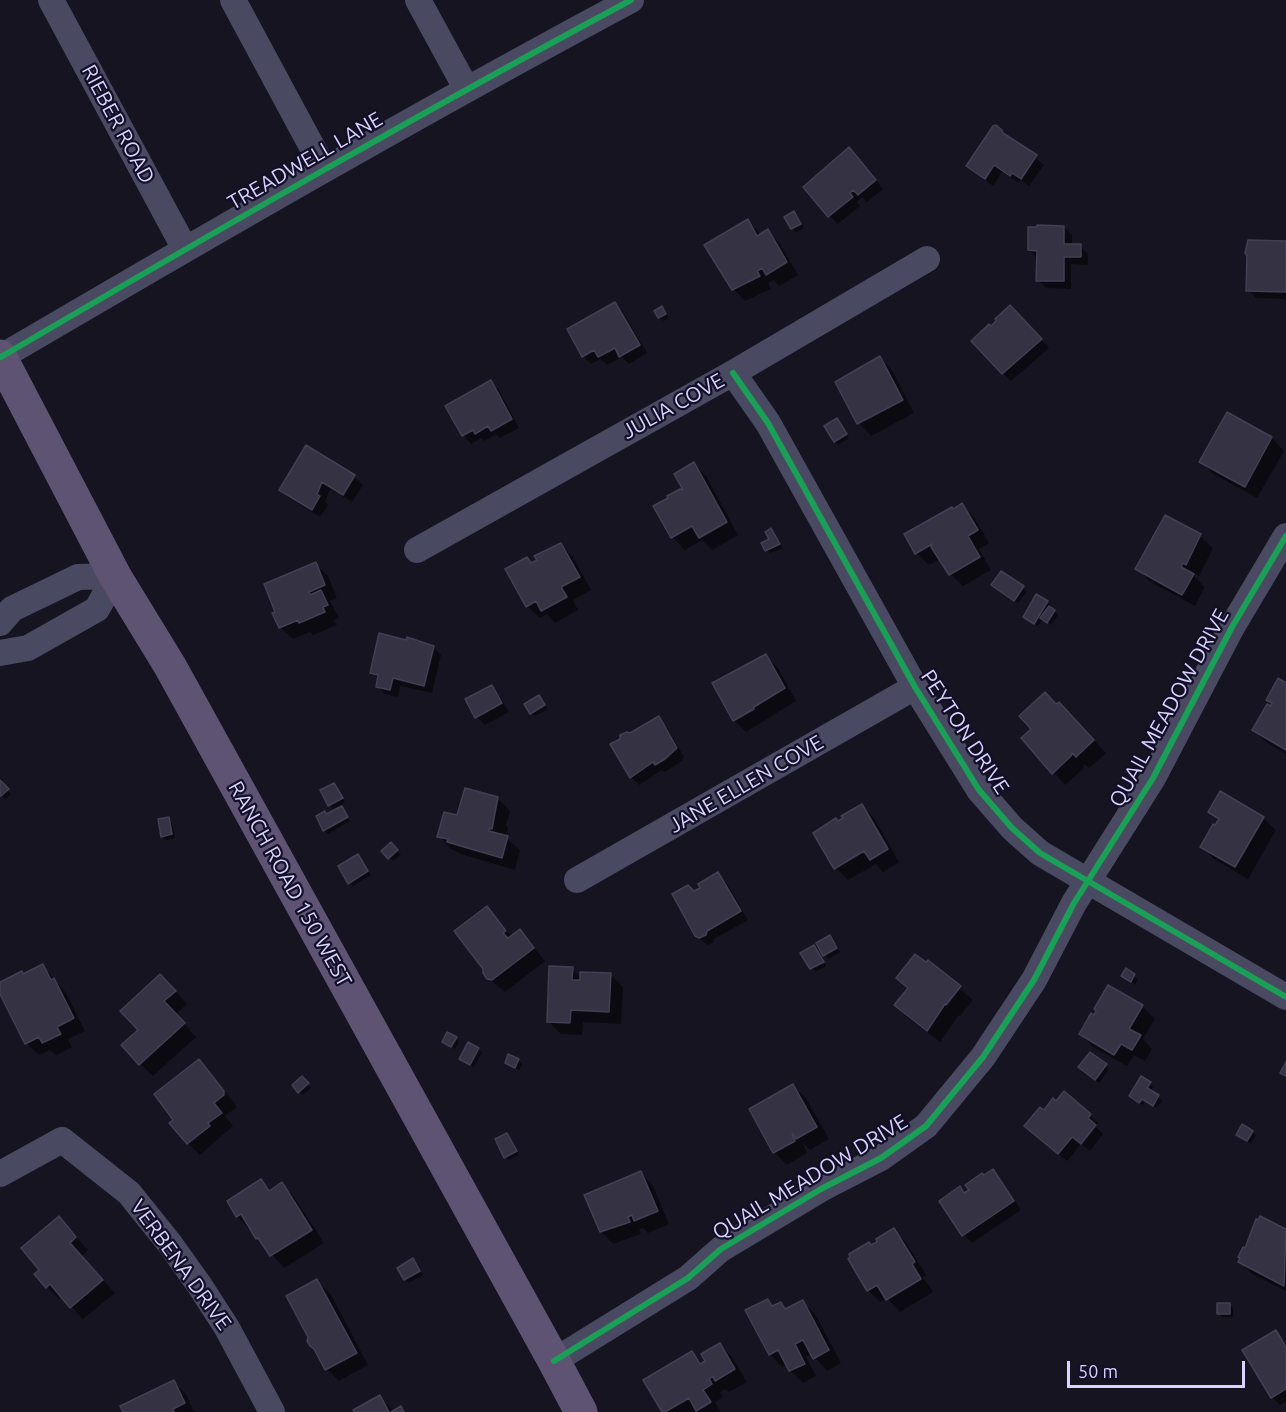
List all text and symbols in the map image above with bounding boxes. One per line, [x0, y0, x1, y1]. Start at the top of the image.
street label: RIEBER ROAD [76, 60, 160, 188]
street label: TREADWELL LANE [223, 107, 387, 215]
street label: JULIA COVE [617, 368, 729, 444]
street label: QUAIL MEADOW DRIVE [1104, 604, 1234, 812]
street label: PEYTON DRIVE [915, 665, 1015, 799]
street label: JANE ELLEN COVE [664, 730, 828, 838]
street label: RANCH ROAD 150 WEST [223, 777, 357, 991]
street label: QUAIL MEADOW DRIVE [708, 1109, 912, 1245]
street label: VERBENA DRIVE [125, 1195, 237, 1335]
scale bar [1070, 1349, 1248, 1387]
text: 50 m [1078, 1361, 1118, 1381]

